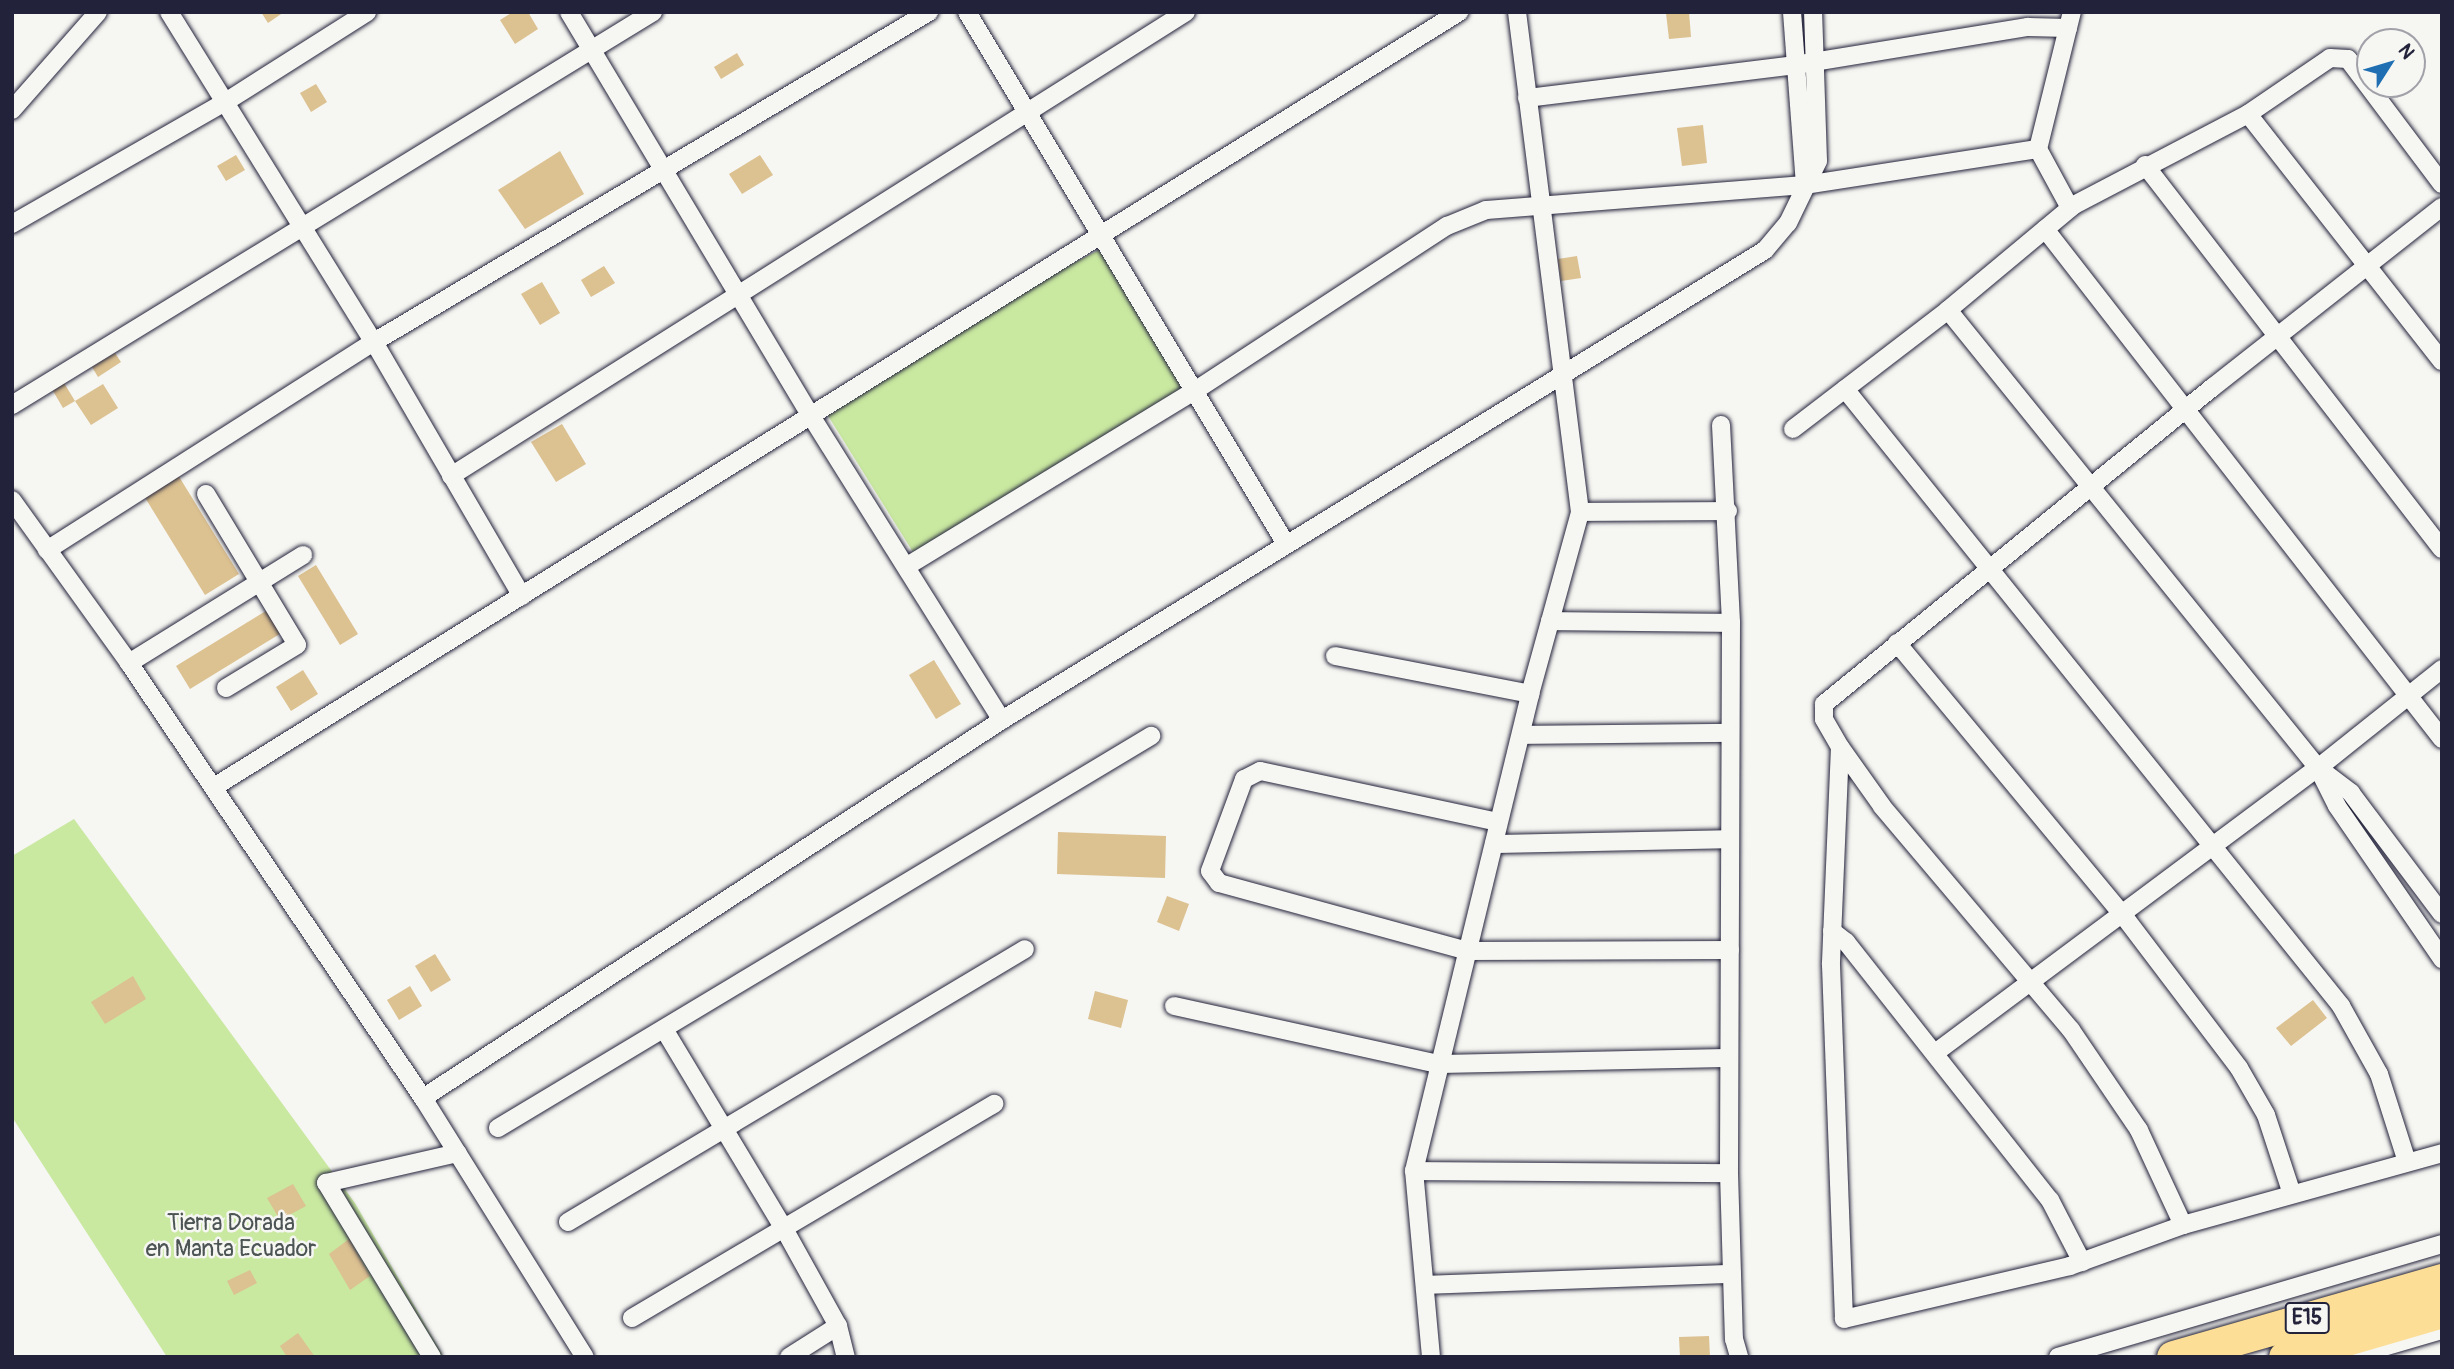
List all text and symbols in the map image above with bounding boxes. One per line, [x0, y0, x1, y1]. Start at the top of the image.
north arrow [2356, 28, 2426, 98]
text: N [2393, 39, 2420, 64]
park label: Tierra Dorada en Manta Ecuador [146, 1209, 316, 1263]
road number: E15 [2284, 1300, 2330, 1336]

